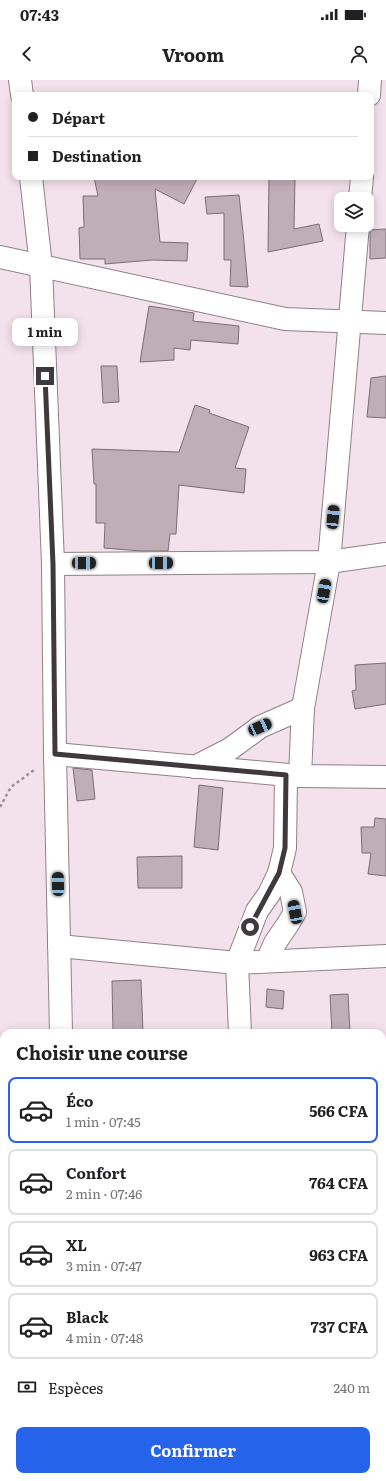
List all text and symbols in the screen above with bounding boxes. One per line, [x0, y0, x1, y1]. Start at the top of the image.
text: 07:43 [20, 3, 59, 26]
text: Vroom [162, 41, 224, 68]
icon: back [16, 43, 38, 65]
icon: person [348, 43, 370, 65]
text: Départ [52, 106, 105, 129]
text: Destination [52, 144, 142, 167]
map controls [334, 192, 374, 232]
button: layers [334, 192, 374, 232]
callout: 1 min [12, 318, 78, 346]
text: 1 min [28, 322, 62, 341]
route end [36, 367, 54, 385]
car [326, 505, 340, 529]
car [72, 557, 96, 569]
car [149, 557, 173, 569]
car [316, 578, 332, 604]
car [247, 717, 273, 737]
car [52, 872, 64, 896]
car [287, 899, 303, 925]
route start [241, 918, 259, 936]
text: Choisir une course [16, 1039, 188, 1066]
text: Éco [66, 1089, 93, 1112]
icon: car [18, 1092, 54, 1128]
text: 566 CFA [309, 1099, 368, 1122]
text: 1 min · 07:45 [66, 1112, 141, 1131]
text: Confort [66, 1161, 126, 1184]
icon: car [18, 1164, 54, 1200]
text: 764 CFA [309, 1171, 368, 1194]
text: 2 min · 07:46 [66, 1184, 142, 1203]
text: XL [66, 1233, 87, 1256]
icon: car [18, 1236, 54, 1272]
text: 963 CFA [309, 1243, 368, 1266]
text: 3 min · 07:47 [66, 1256, 142, 1275]
text: Black [66, 1305, 109, 1328]
icon: car [18, 1308, 54, 1344]
text: 737 CFA [311, 1315, 368, 1338]
text: 4 min · 07:48 [66, 1328, 143, 1347]
icon: cash [16, 1376, 38, 1398]
text: Espèces [48, 1376, 103, 1399]
text: 240 m [334, 1378, 370, 1397]
button: Confirmer [16, 1427, 370, 1473]

